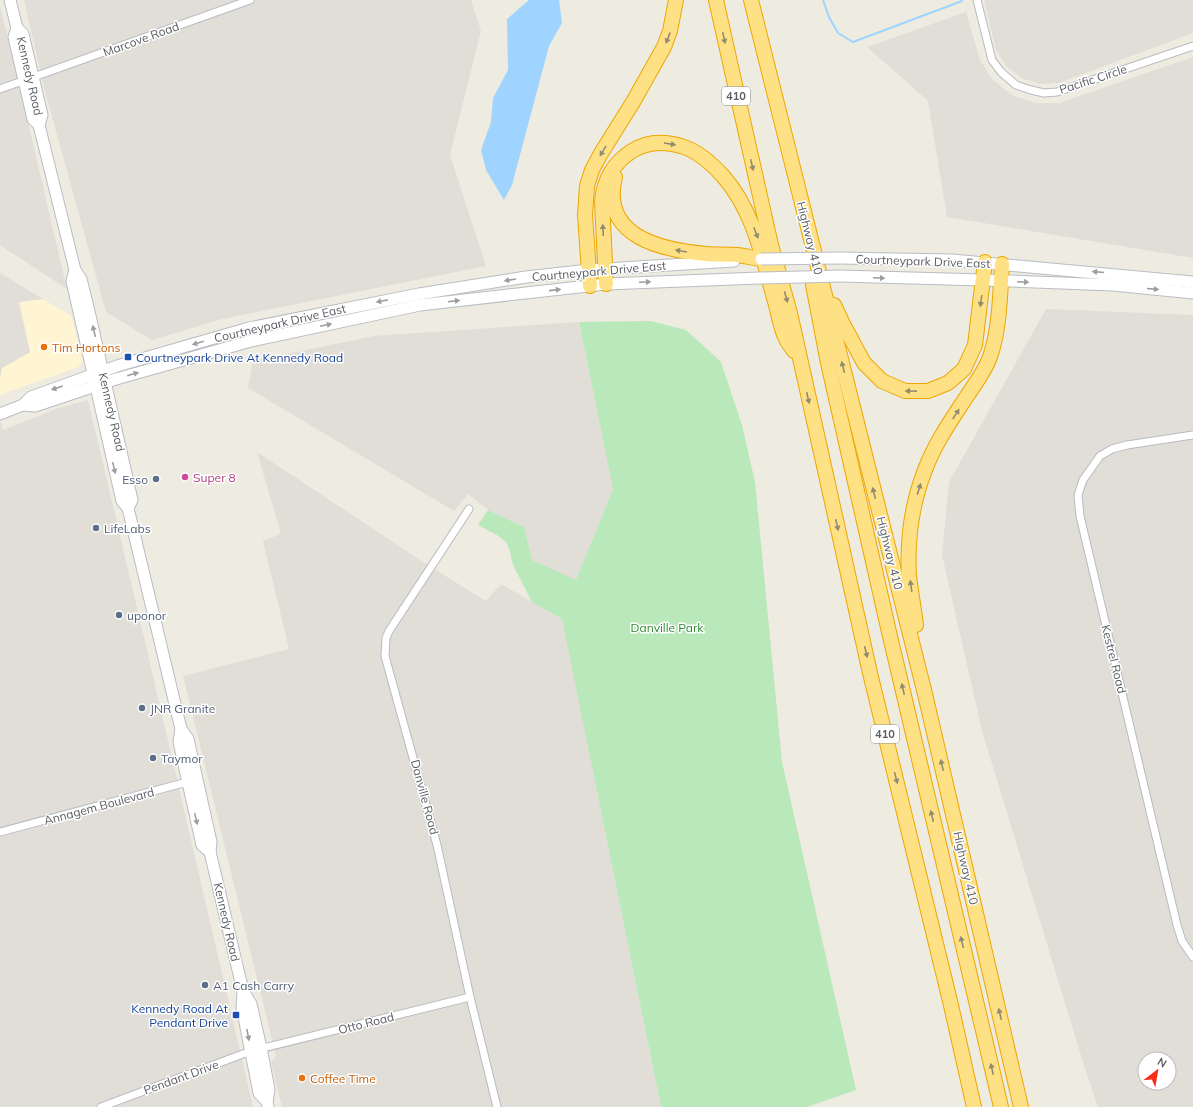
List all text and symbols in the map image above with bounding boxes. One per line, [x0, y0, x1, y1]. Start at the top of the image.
street label: Marcove Road [101, 18, 181, 60]
one-way arrow [664, 32, 670, 44]
one-way arrow [721, 32, 727, 44]
street label: Kennedy Road [14, 35, 46, 117]
street label: Pacific Circle [1057, 61, 1129, 97]
road number: 410 [722, 87, 750, 105]
one-way arrow [664, 141, 676, 147]
one-way arrow [599, 146, 607, 156]
one-way arrow [750, 159, 756, 171]
street label: Highway 410 [794, 200, 826, 276]
one-way arrow [600, 224, 607, 236]
one-way arrow [753, 228, 759, 240]
one-way arrow [674, 248, 687, 254]
street label: Courtneypark Drive East [855, 251, 991, 271]
street label: Courtneypark Drive East [531, 258, 667, 284]
one-way arrow [1092, 269, 1105, 276]
one-way arrow [873, 274, 885, 281]
one-way arrow [504, 277, 517, 283]
one-way arrow [639, 279, 651, 286]
one-way arrow [1017, 279, 1030, 285]
one-way arrow [1147, 285, 1159, 292]
one-way arrow [549, 287, 561, 293]
one-way arrow [783, 290, 789, 303]
one-way arrow [978, 295, 984, 307]
one-way arrow [448, 298, 460, 305]
one-way arrow [376, 299, 388, 305]
street label: Courtneypark Drive East [213, 301, 347, 345]
one-way arrow [320, 322, 332, 328]
one-way arrow [90, 325, 96, 337]
place label: Tim Hortons [52, 340, 121, 355]
one-way arrow [192, 340, 204, 346]
marker: Tim Hortons [39, 342, 49, 352]
place label: Courtneypark Drive At Kennedy Road [136, 350, 343, 365]
marker: Courtneypark Drive At Kennedy Road [123, 352, 133, 362]
one-way arrow [839, 361, 845, 373]
street label: Kennedy Road [96, 371, 128, 453]
one-way arrow [127, 371, 139, 377]
one-way arrow [50, 385, 62, 391]
one-way arrow [905, 387, 917, 394]
one-way arrow [806, 392, 812, 404]
one-way arrow [952, 409, 960, 419]
one-way arrow [111, 462, 117, 474]
place label: Super 8 [193, 470, 236, 485]
place label: Esso [122, 472, 148, 487]
marker: Super 8 [180, 472, 190, 482]
marker: Esso [151, 474, 161, 484]
one-way arrow [916, 483, 922, 495]
one-way arrow [871, 487, 877, 499]
street label: Highway 410 [874, 515, 906, 591]
one-way arrow [835, 519, 841, 531]
place label: LifeLabs [104, 521, 151, 536]
marker: LifeLabs [91, 523, 101, 533]
one-way arrow [908, 580, 914, 592]
place label: uponor [127, 608, 167, 623]
marker: uponor [114, 610, 124, 620]
park label: Danville Park [631, 620, 704, 635]
street label: Kestrel Road [1098, 623, 1130, 695]
one-way arrow [863, 646, 869, 658]
one-way arrow [899, 683, 905, 696]
place label: JNR Granite [150, 701, 215, 716]
marker: JNR Granite [137, 703, 147, 713]
road number: 410 [871, 725, 899, 743]
place label: Taymor [161, 751, 203, 766]
marker: Taymor [148, 753, 158, 763]
street label: Danville Road [408, 758, 442, 836]
one-way arrow [939, 759, 945, 771]
one-way arrow [893, 772, 899, 784]
street label: Annagem Boulevard [42, 784, 156, 828]
one-way arrow [929, 810, 935, 822]
one-way arrow [194, 813, 200, 825]
street label: Highway 410 [950, 830, 982, 906]
street label: Kennedy Road [211, 881, 243, 963]
one-way arrow [959, 936, 965, 949]
place label: A1 Cash Carry [213, 978, 295, 993]
marker: A1 Cash Carry [200, 980, 210, 990]
place label: Kennedy Road At Pendant Drive [131, 1001, 228, 1030]
one-way arrow [996, 1008, 1002, 1021]
street label: Otto Road [337, 1009, 395, 1037]
marker: Kennedy Road At Pendant Drive [231, 1010, 241, 1020]
one-way arrow [245, 1029, 251, 1041]
north arrow [1137, 1051, 1177, 1091]
text: N [1155, 1054, 1169, 1071]
street label: Pendant Drive [141, 1056, 221, 1098]
one-way arrow [988, 1063, 994, 1075]
place label: Coffee Time [310, 1071, 376, 1086]
marker: Coffee Time [297, 1073, 307, 1083]

